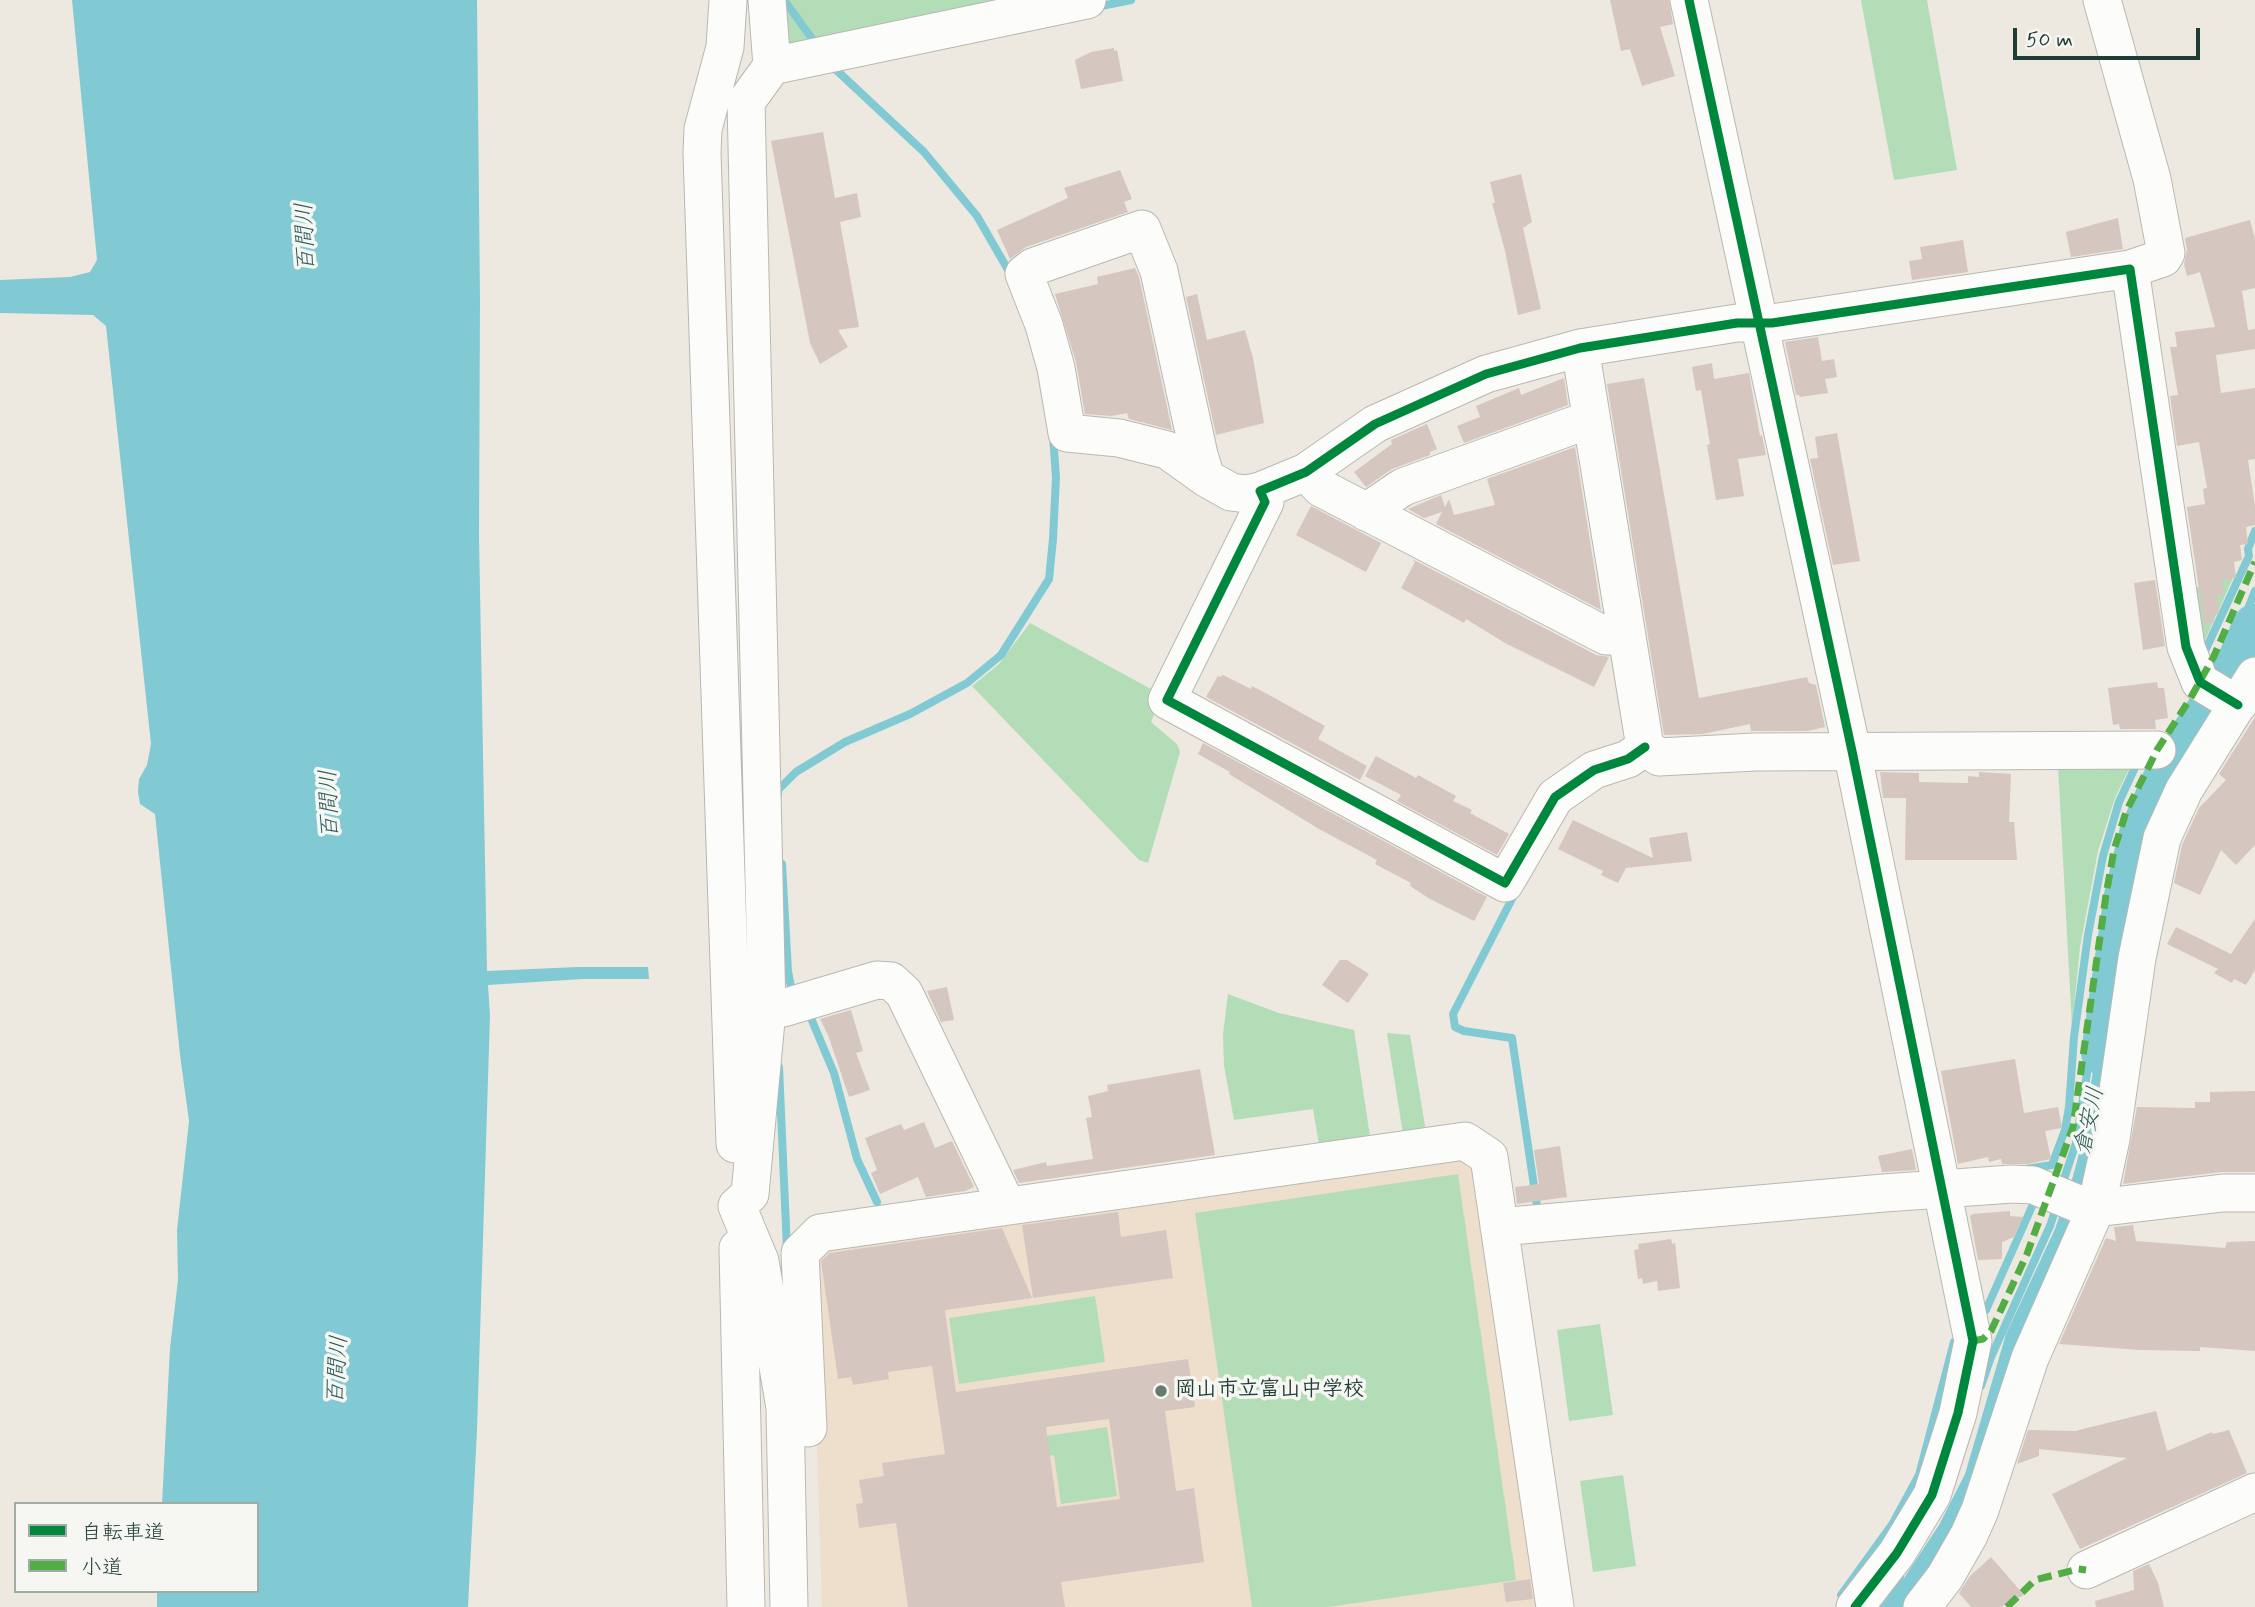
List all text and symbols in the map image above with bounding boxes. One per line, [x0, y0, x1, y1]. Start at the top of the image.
scale bar [2017, 14, 2204, 58]
text: 50 m [2026, 26, 2073, 54]
water label: 百間川 [292, 202, 322, 272]
water label: 百間川 [316, 769, 346, 839]
water label: 倉安川 [2070, 1084, 2112, 1158]
water label: 百間川 [323, 1335, 355, 1405]
place label: 岡山市立富山中学校 [1175, 1378, 1364, 1404]
marker: 岡山市立富山中学校 [1153, 1383, 1169, 1399]
legend [14, 1502, 259, 1593]
text: 自転車道 [81, 1519, 165, 1547]
text: 小道 [81, 1554, 123, 1582]

